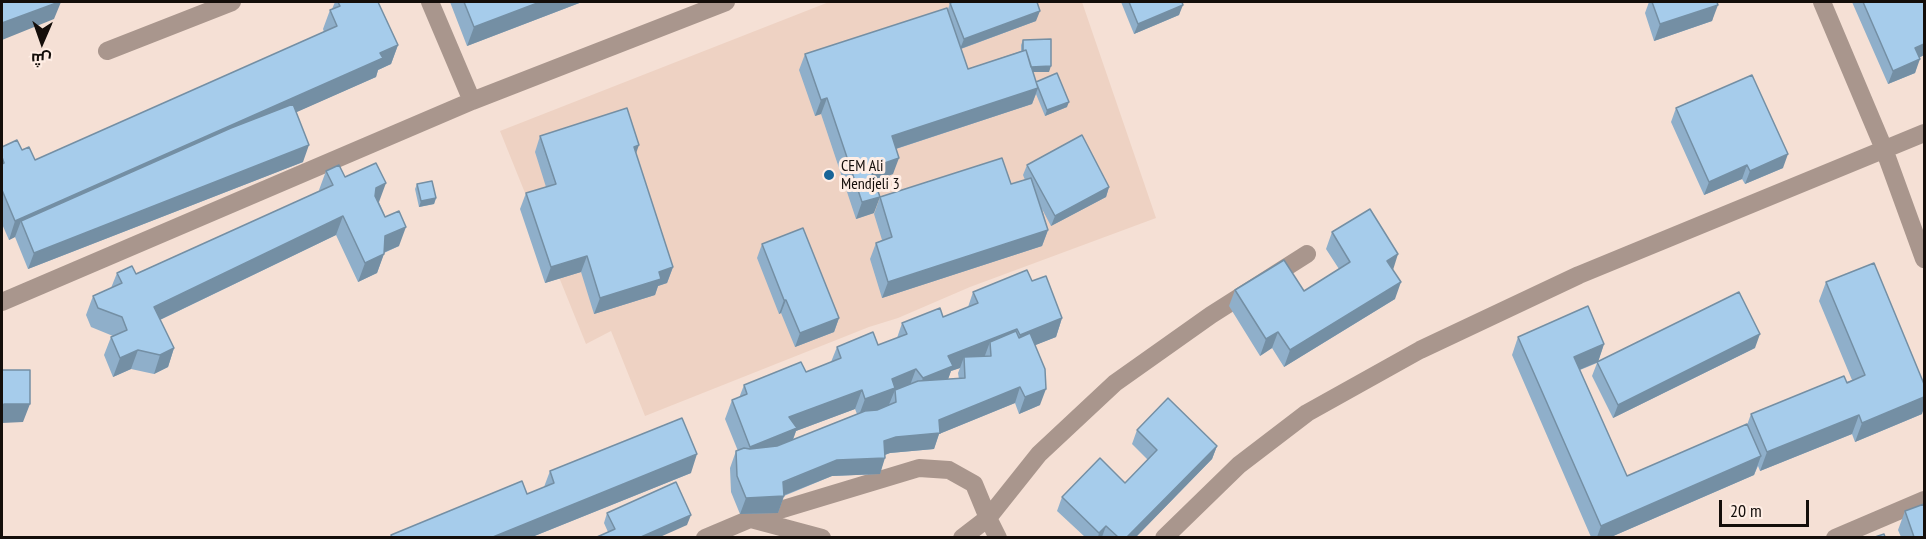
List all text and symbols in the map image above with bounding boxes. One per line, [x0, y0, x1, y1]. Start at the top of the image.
north arrow [12, 12, 72, 72]
text: ش [31, 50, 52, 70]
place label: CEM Ali Mendjeli 3 [841, 156, 900, 194]
marker: CEM Ali Mendjeli 3 [822, 168, 836, 182]
scale bar [1722, 488, 1812, 526]
text: 20 m [1730, 499, 1762, 522]

